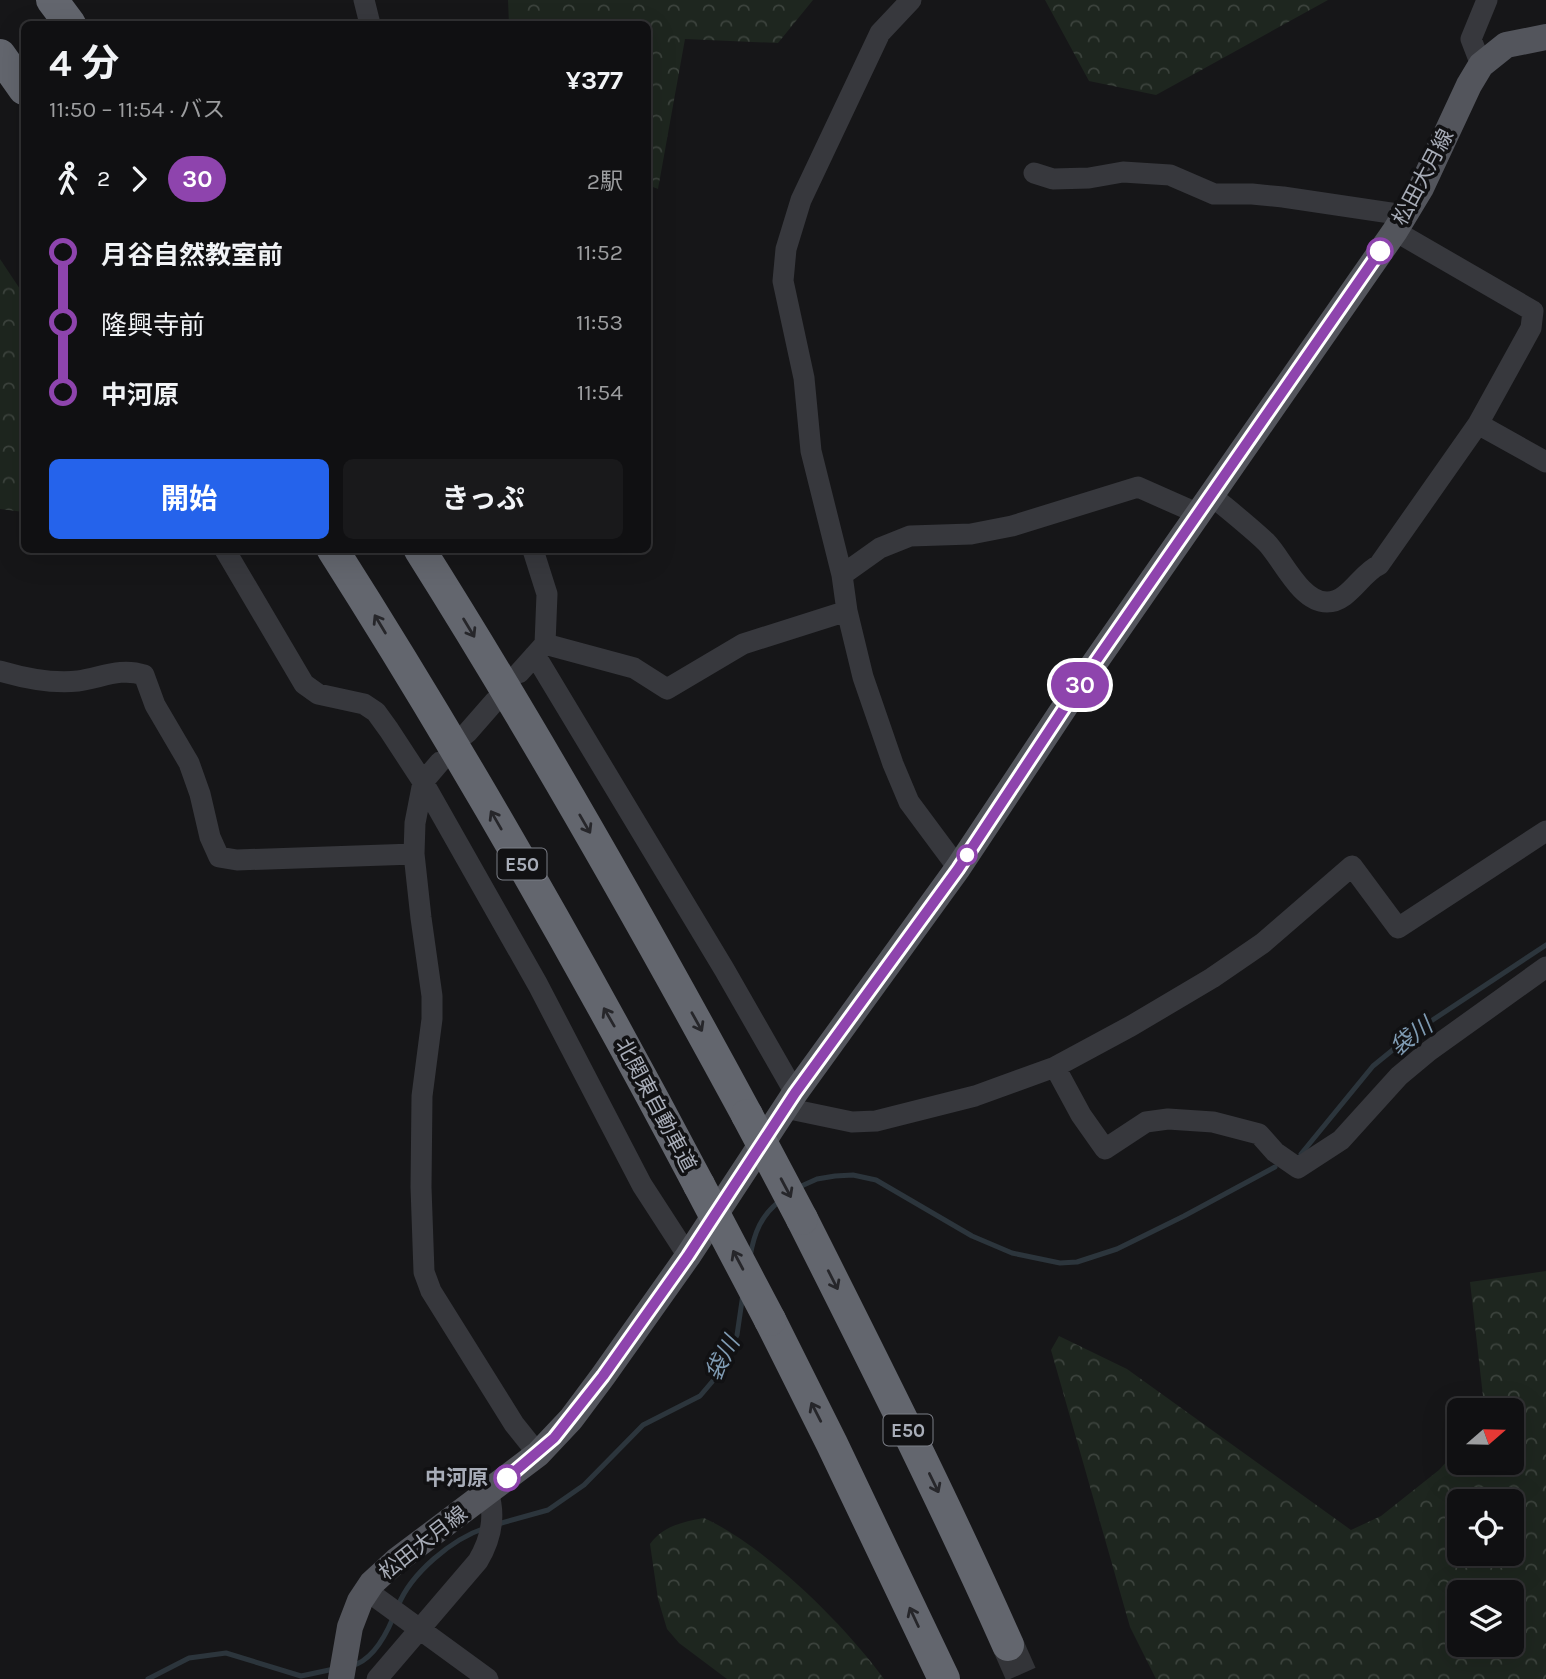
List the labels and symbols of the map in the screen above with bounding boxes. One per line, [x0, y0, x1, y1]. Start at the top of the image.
street label: 松田大月線 [1388, 125, 1458, 229]
unlabelled marker [1367, 238, 1393, 264]
one-way arrow [373, 615, 387, 635]
one-way arrow [462, 618, 476, 638]
line badge: 30 [1048, 662, 1112, 708]
one-way arrow [489, 810, 503, 830]
one-way arrow [578, 813, 592, 833]
unlabelled marker [957, 845, 977, 865]
road number: E50 [498, 848, 546, 880]
one-way arrow [602, 1007, 615, 1028]
water label: 袋川 [1385, 1010, 1440, 1061]
one-way arrow [690, 1011, 704, 1032]
street label: 北関東自動車道 [611, 1034, 701, 1176]
one-way arrow [779, 1178, 793, 1198]
one-way arrow [731, 1250, 744, 1271]
one-way arrow [826, 1269, 840, 1290]
water label: 袋川 [700, 1329, 747, 1385]
north arrow [1447, 1398, 1524, 1475]
one-way arrow [808, 1402, 822, 1423]
road number: E50 [884, 1414, 932, 1446]
marker: 中河原 [494, 1465, 520, 1491]
place label: 中河原 [425, 1466, 488, 1490]
one-way arrow [928, 1472, 941, 1493]
street label: 松田大月線 [374, 1501, 472, 1585]
one-way arrow [907, 1607, 921, 1628]

